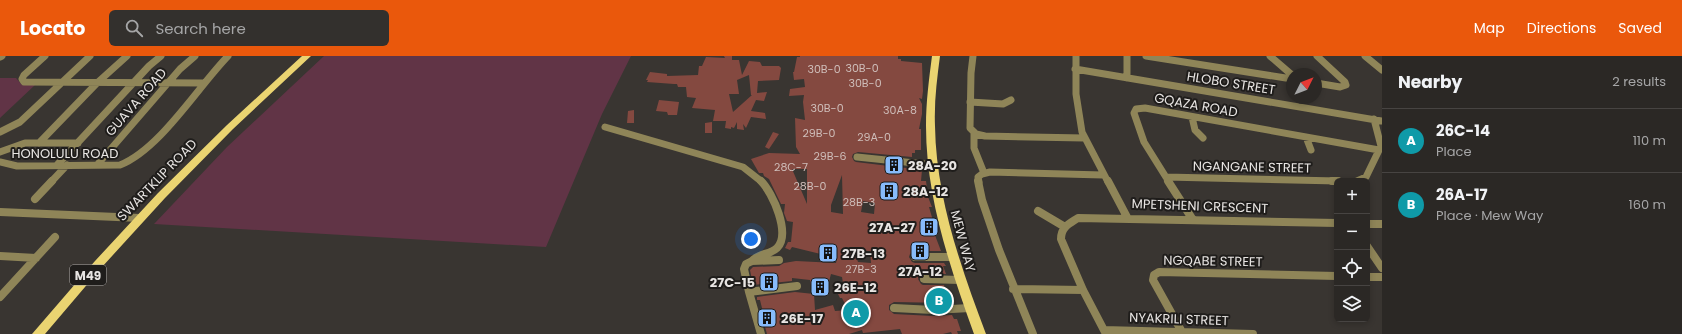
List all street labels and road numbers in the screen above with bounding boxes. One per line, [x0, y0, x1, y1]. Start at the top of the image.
street label: GUAVA ROAD [101, 64, 171, 140]
street label: HLOBO STREET [1185, 67, 1277, 99]
street label: GQAZA ROAD [1153, 88, 1239, 122]
street label: SWARTKLIP ROAD [113, 135, 201, 225]
street label: HONOLULU ROAD [12, 144, 118, 163]
street label: NGANGANE STREET [1193, 156, 1311, 178]
street label: MPETSHENI CRESCENT [1131, 194, 1269, 218]
street label: MEW WAY [946, 208, 980, 274]
street label: NGQABE STREET [1163, 251, 1263, 271]
road number: M49 [70, 265, 106, 285]
street label: NYAKRILI STREET [1129, 308, 1229, 330]

